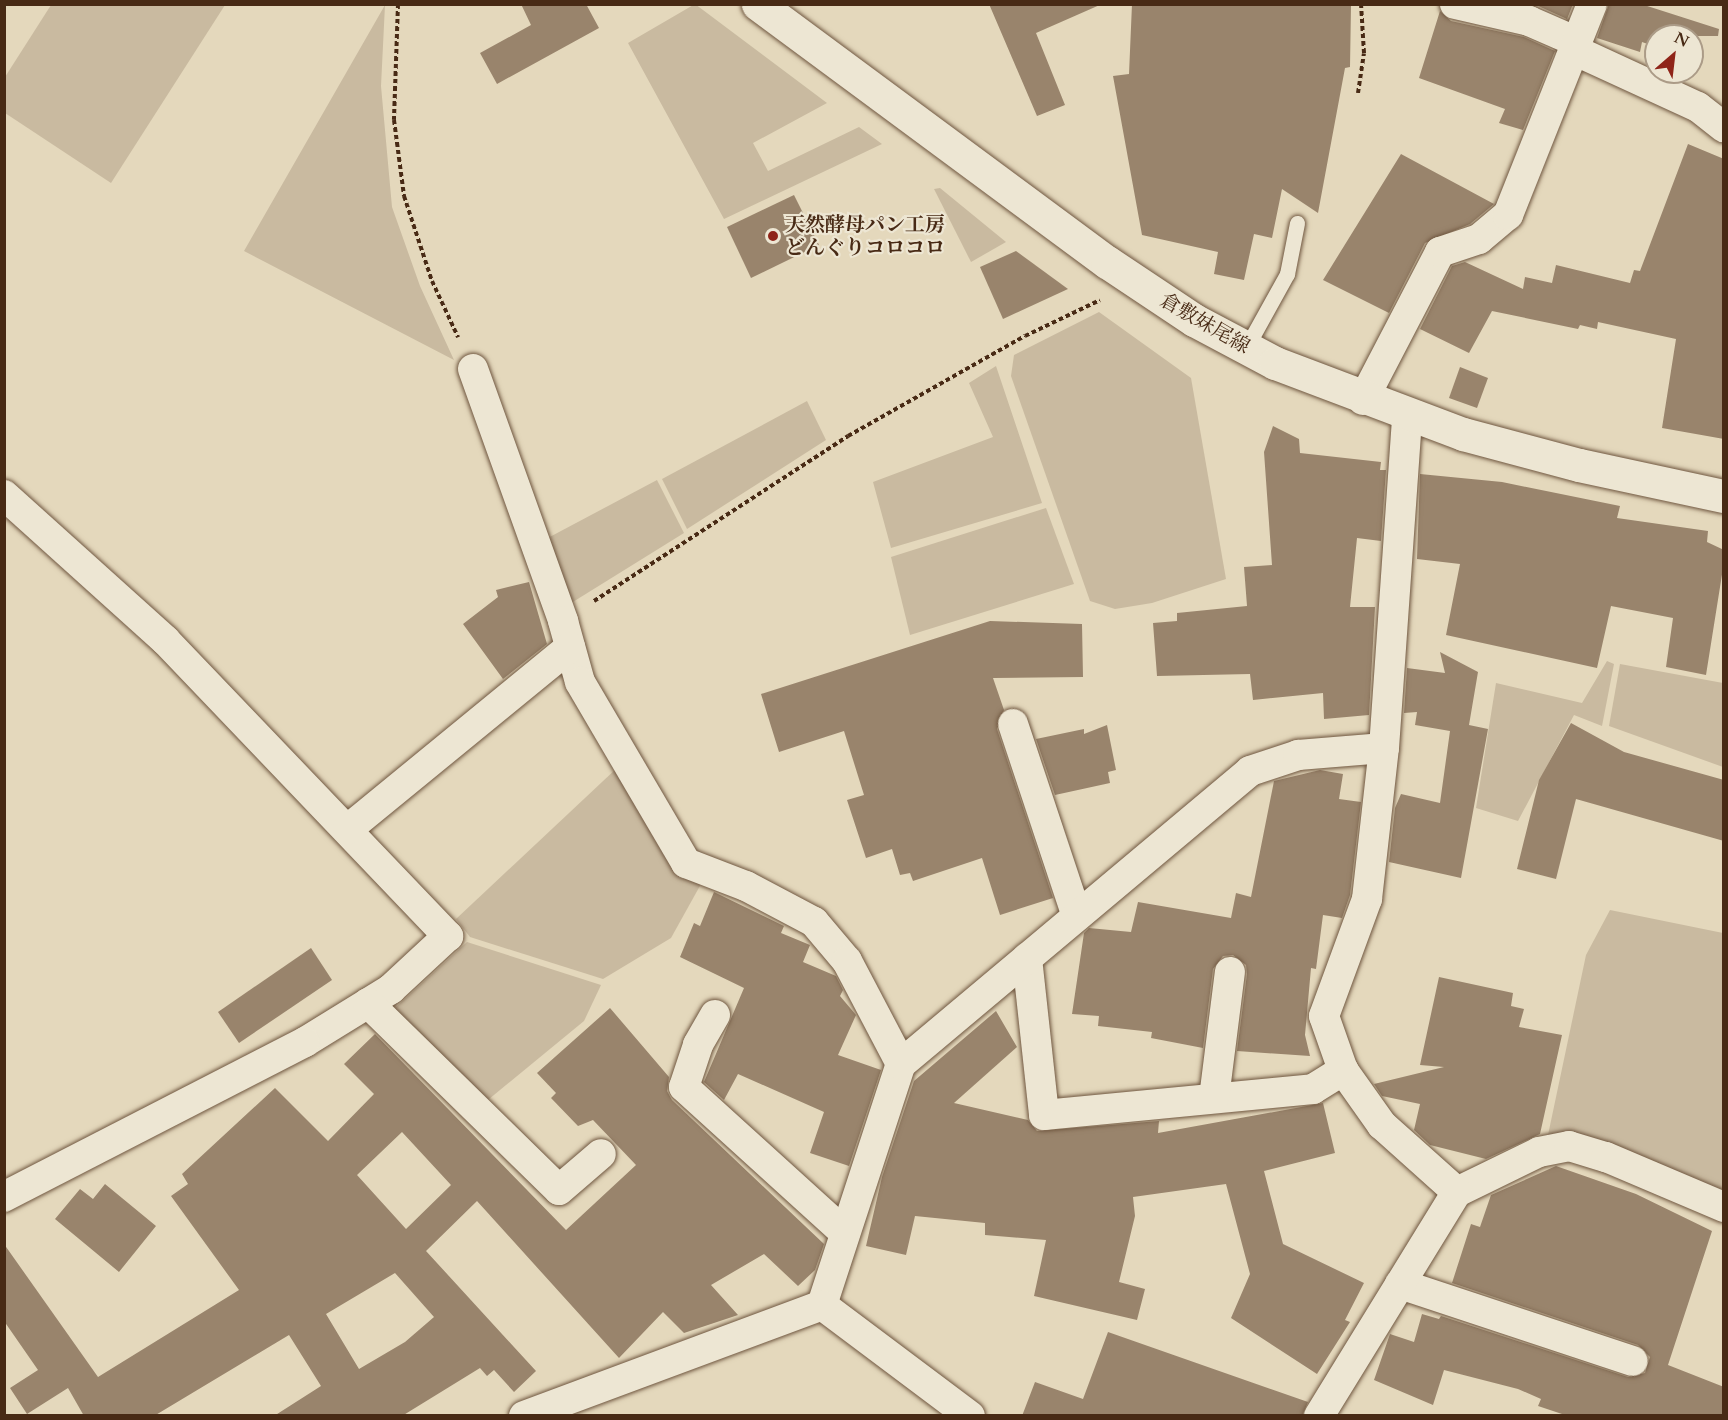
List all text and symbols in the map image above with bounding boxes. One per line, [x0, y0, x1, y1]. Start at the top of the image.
north arrow [1644, 24, 1704, 84]
text: N [1670, 27, 1693, 53]
place label: 天然酵母パン工房 どんぐりコロコロ [785, 213, 945, 260]
marker: 天然酵母パン工房 どんぐりコロコロ [766, 229, 780, 243]
street label: 倉敷妹尾線 [1156, 288, 1254, 358]

